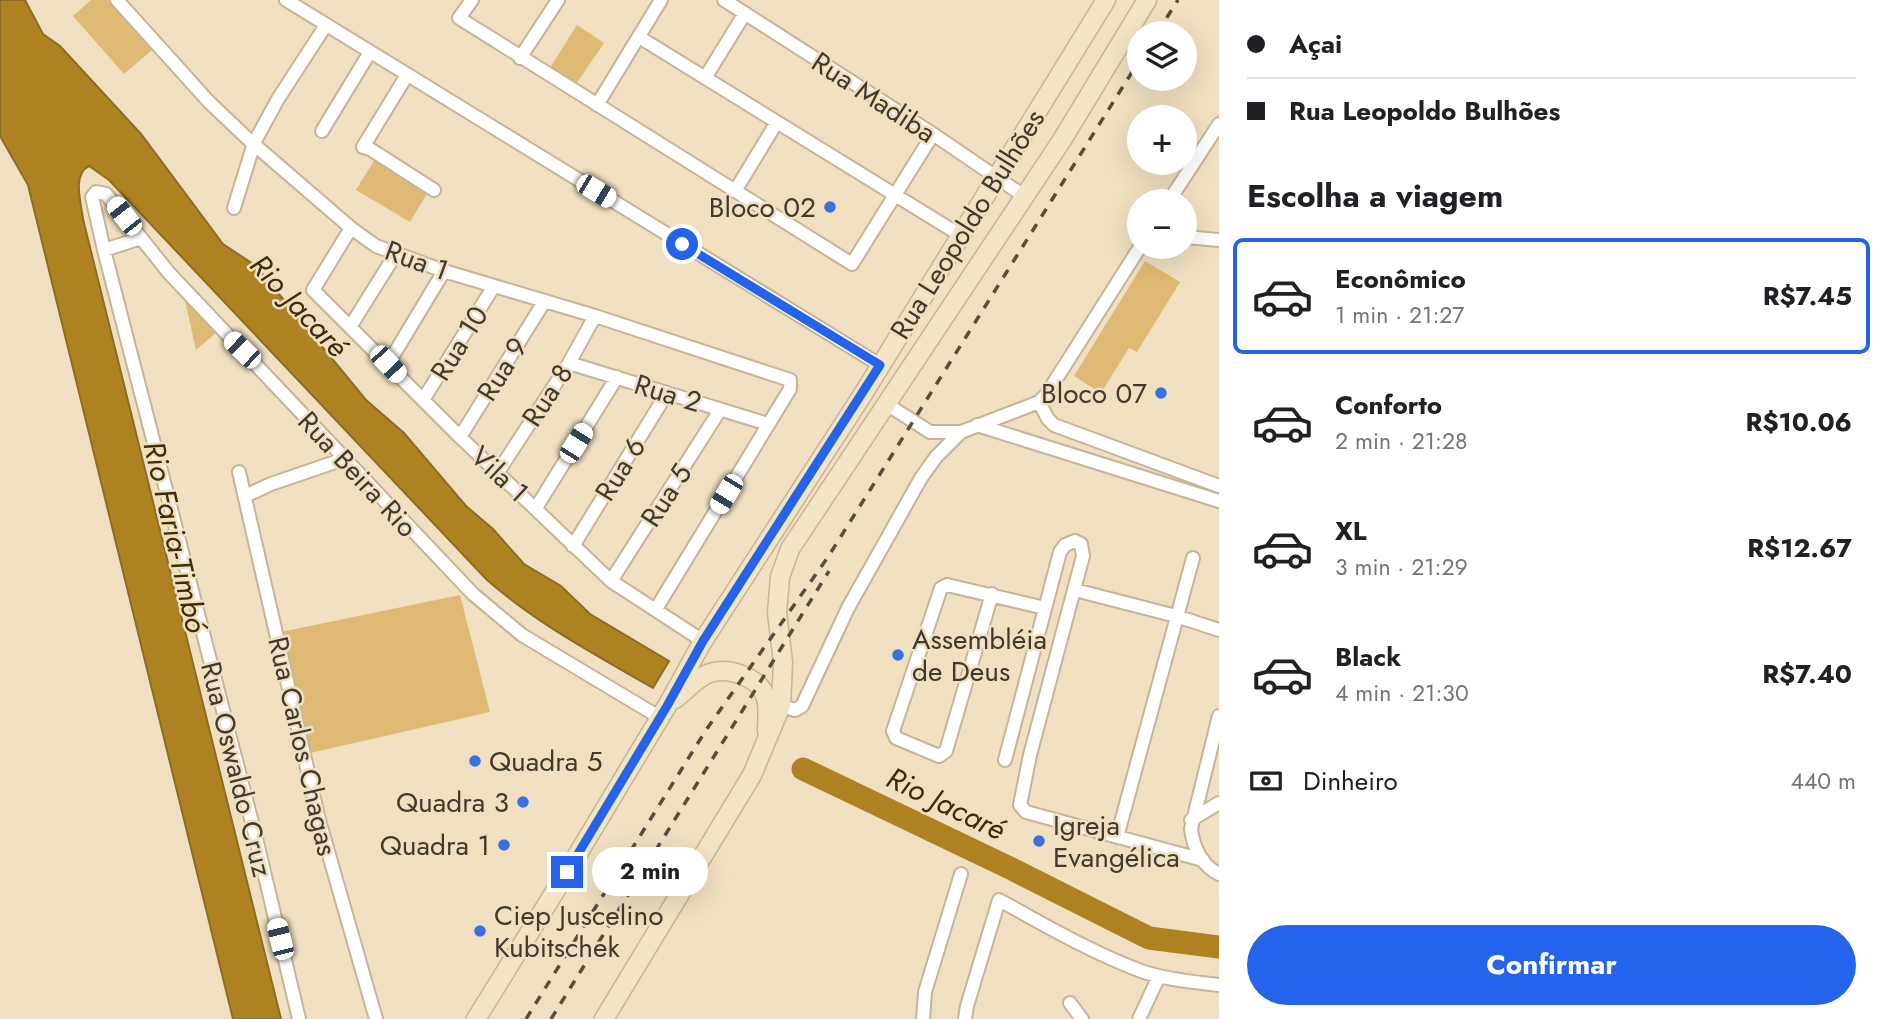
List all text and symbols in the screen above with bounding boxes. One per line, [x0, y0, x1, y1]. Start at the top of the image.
map controls [1127, 21, 1197, 259]
button: layers [1127, 21, 1197, 91]
text: Açai [1289, 25, 1342, 63]
street label: Rua Madiba [803, 42, 944, 153]
text: Rua Leopoldo Bulhões [1289, 92, 1560, 130]
street label: Rua Leopoldo Bulhões [880, 101, 1055, 347]
button: + [1127, 105, 1197, 175]
car [573, 171, 620, 211]
text: Escolha a viagem [1247, 173, 1503, 219]
place label: Bloco 02 [709, 187, 816, 228]
button: − [1127, 189, 1197, 259]
car [103, 193, 146, 239]
marker: Bloco 02 [822, 199, 838, 215]
route start [666, 228, 698, 260]
street label: Rua 1 [379, 230, 454, 291]
water label: Rio Jacaré [240, 244, 359, 368]
text: Econômico [1335, 260, 1466, 298]
icon: car [1251, 265, 1314, 328]
text: R$7.45 [1763, 277, 1852, 315]
street label: Rua 10 [420, 298, 498, 389]
text: 1 min · 21:27 [1335, 298, 1464, 332]
car [220, 328, 265, 372]
street label: Rua 9 [467, 329, 538, 409]
car [366, 341, 411, 387]
street label: Rua 8 [512, 356, 583, 435]
street label: Rua 2 [629, 364, 706, 423]
place label: Bloco 07 [1041, 373, 1147, 414]
marker: Bloco 07 [1153, 385, 1169, 401]
text: Conforto [1335, 386, 1442, 424]
icon: car [1251, 391, 1314, 454]
street label: Rua Beira Rio [288, 402, 427, 547]
text: R$10.06 [1746, 403, 1852, 441]
car [556, 420, 597, 466]
text: 2 min · 21:28 [1335, 424, 1468, 458]
street label: Rua 6 [585, 429, 656, 509]
water label: Rio Faria-Timbó [133, 437, 218, 637]
street label: Vila 1 [461, 437, 538, 512]
street label: Rua 5 [631, 456, 702, 535]
car [707, 471, 746, 517]
text: XL [1335, 512, 1367, 550]
icon: car [1251, 517, 1314, 580]
text: R$12.67 [1747, 529, 1852, 567]
text: 3 min · 21:29 [1335, 550, 1468, 584]
place label: Assembléia de Deus [912, 619, 1047, 692]
street label: Rua Carlos Chagas [257, 632, 348, 860]
text: Black [1335, 638, 1401, 676]
icon: car [1251, 643, 1314, 706]
marker: Assembléia de Deus [890, 647, 906, 663]
text: R$7.40 [1762, 655, 1852, 693]
street label: Rua Oswaldo Cruz [190, 657, 283, 881]
text: 4 min · 21:30 [1335, 676, 1469, 710]
place label: Quadra 5 [489, 741, 603, 782]
marker: Quadra 5 [467, 753, 483, 769]
water label: Rio Jacaré [880, 756, 1014, 851]
icon: cash [1247, 762, 1285, 800]
text: Dinheiro [1303, 762, 1398, 800]
text: 440 m [1791, 764, 1856, 798]
place label: Quadra 3 [396, 782, 509, 823]
marker: Quadra 3 [515, 794, 531, 810]
place label: Igreja Evangélica [1053, 805, 1180, 878]
place label: Quadra 1 [380, 825, 490, 866]
marker: Igreja Evangélica [1031, 833, 1047, 849]
marker: Quadra 1 [496, 837, 512, 853]
callout: 2 min [592, 848, 707, 896]
text: 2 min [620, 854, 680, 888]
route end [551, 856, 583, 888]
place label: Ciep Juscelino Kubitschek [494, 895, 663, 968]
car [265, 916, 296, 962]
marker: Ciep Juscelino Kubitschek [472, 923, 488, 939]
button: Confirmar [1247, 925, 1856, 1005]

